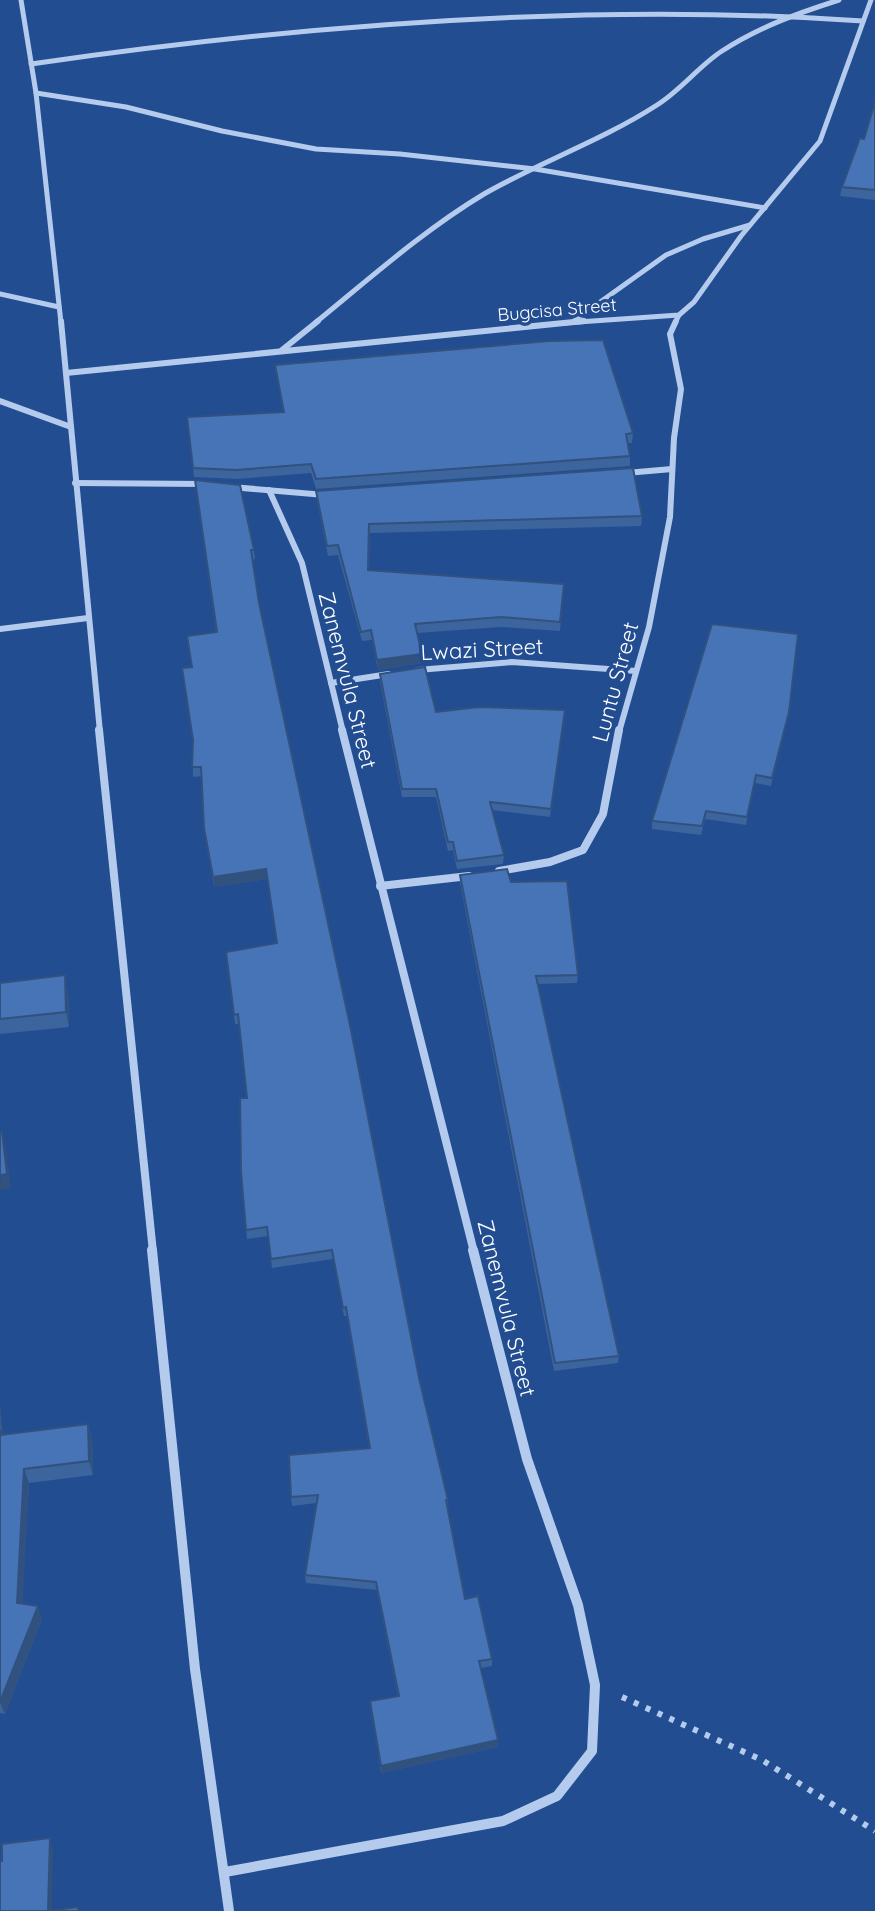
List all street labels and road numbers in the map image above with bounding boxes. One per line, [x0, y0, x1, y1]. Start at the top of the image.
street label: Bugcisa Street [496, 293, 617, 326]
street label: Zanemvula Street [312, 589, 384, 771]
street label: Luntu Street [586, 619, 644, 745]
street label: Lwazi Street [420, 632, 544, 666]
street label: Zanemvula Street [471, 1217, 543, 1399]

